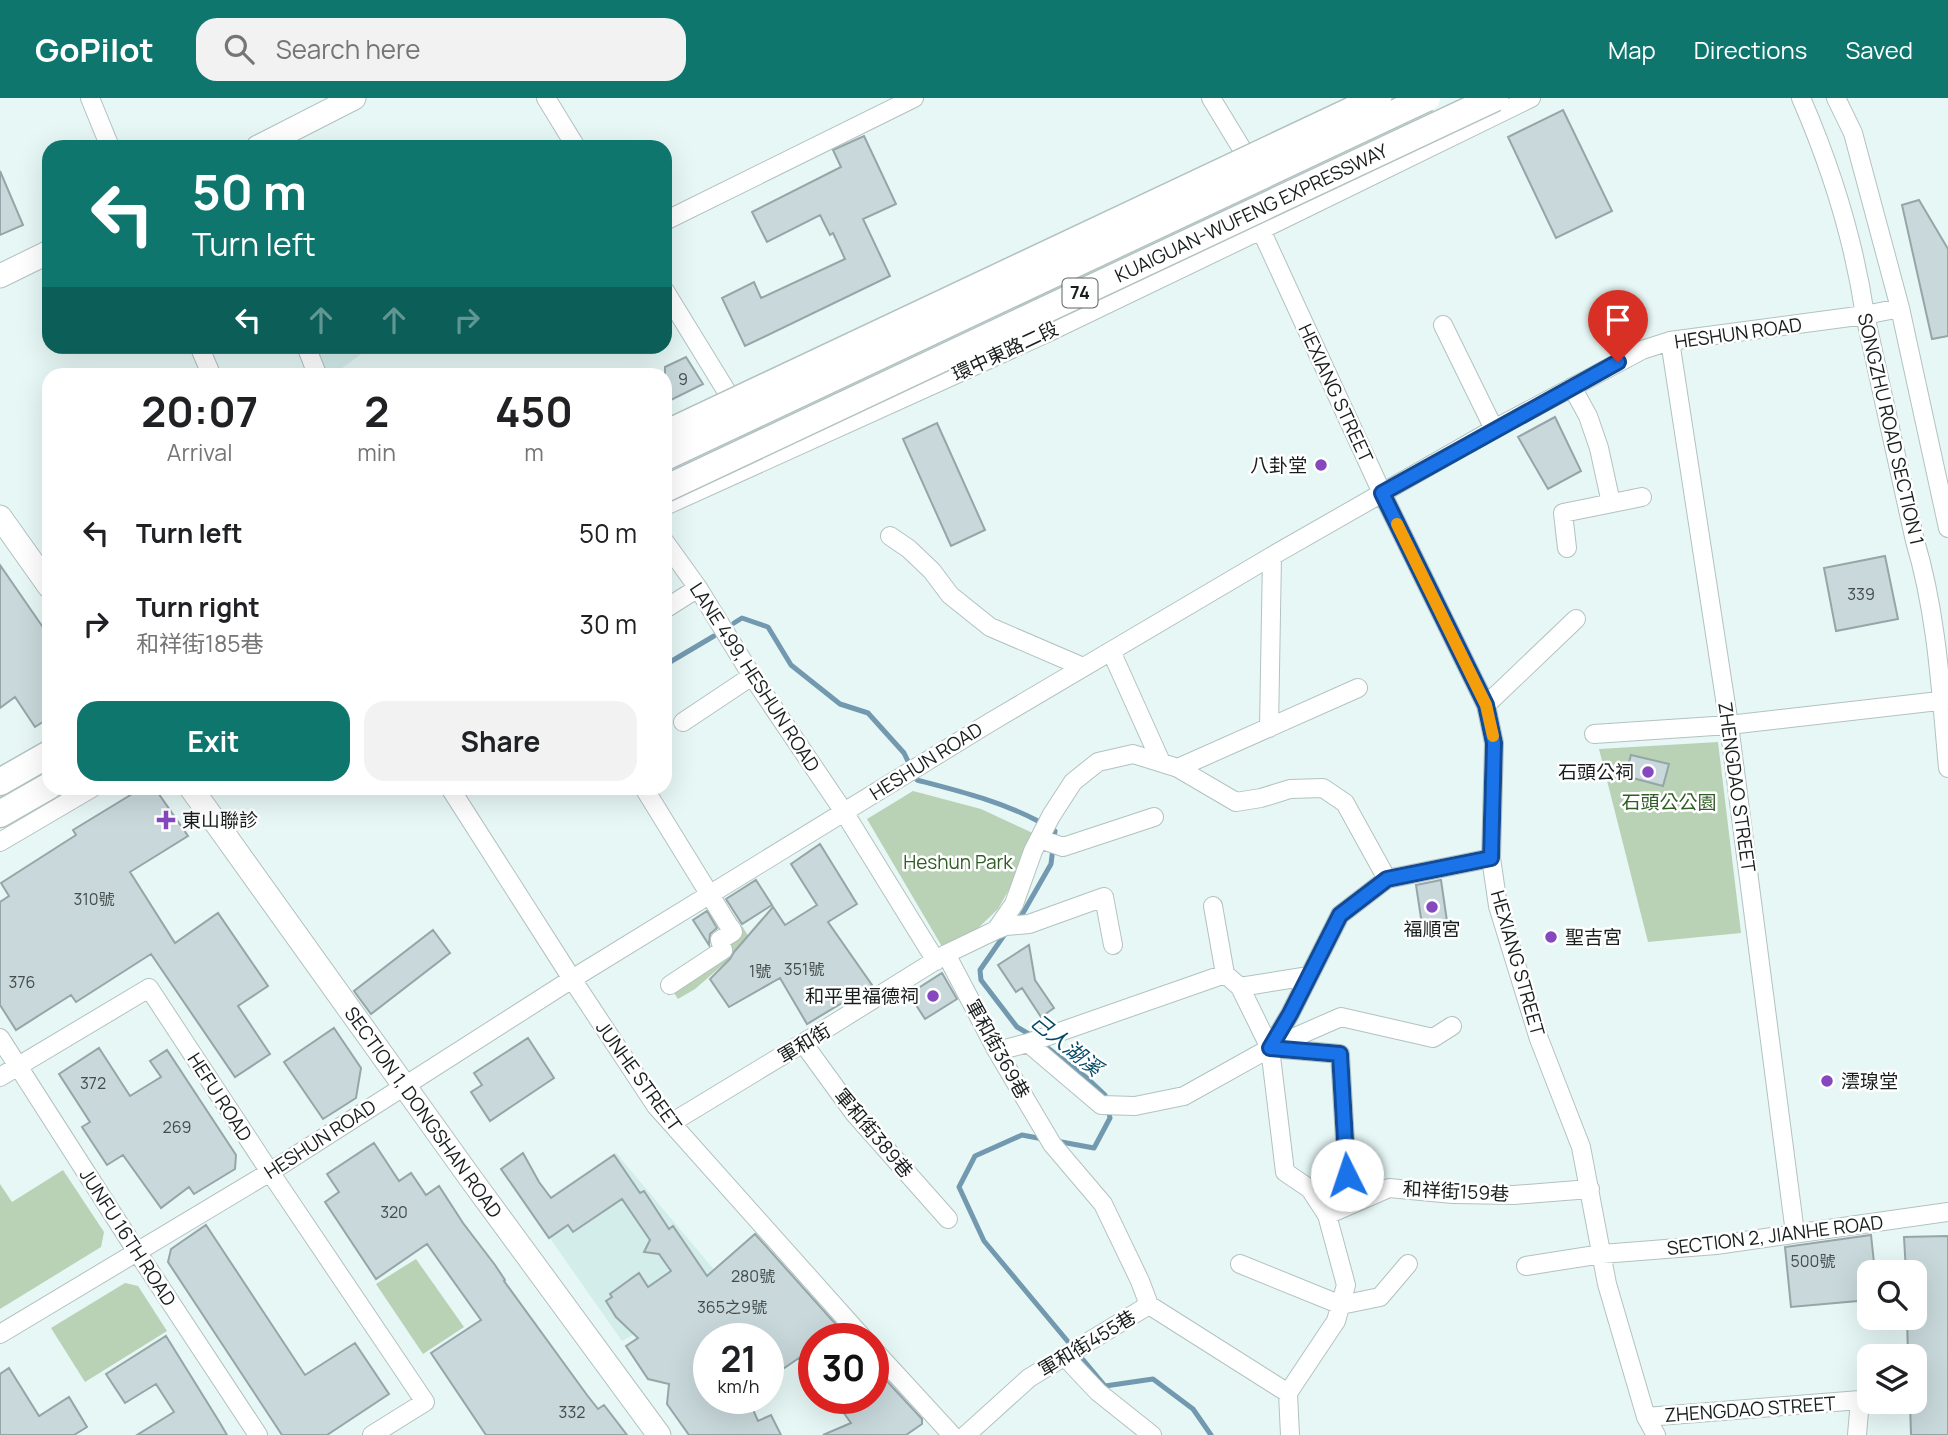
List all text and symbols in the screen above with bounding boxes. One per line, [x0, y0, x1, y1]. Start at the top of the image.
search box [196, 18, 686, 81]
text: GoPilot [35, 27, 154, 72]
icon: search [220, 30, 258, 68]
text: Search here [276, 31, 420, 67]
text: Map [1608, 33, 1656, 66]
text: Directions [1694, 33, 1807, 66]
text: Saved [1845, 33, 1913, 66]
street label: KUAIGUAN-WUFENG EXPRESSWAY [1110, 137, 1392, 288]
text: 50 m [192, 158, 307, 225]
icon: left [77, 168, 168, 259]
text: Turn left [192, 222, 316, 266]
road number: 74 [1062, 278, 1098, 308]
pin [1588, 290, 1648, 362]
icon: left [229, 301, 267, 339]
icon: ahead [302, 301, 340, 339]
icon: ahead [375, 301, 413, 339]
icon: right [448, 301, 486, 339]
icon: arrive [1599, 301, 1637, 339]
street label: HESHUN ROAD [1673, 311, 1803, 355]
street label: SONGZHU ROAD SECTION 1 [1852, 311, 1930, 547]
street label: 環中東路二段 [948, 315, 1062, 387]
street label: HEXIANG STREET [1293, 320, 1380, 467]
house number: 9 [678, 368, 688, 390]
text: 20:07 [141, 382, 258, 440]
text: 2 [364, 382, 389, 440]
text: 450 [495, 382, 573, 440]
text: Arrival [167, 436, 233, 468]
text: min [357, 436, 396, 468]
text: m [524, 436, 544, 468]
place label: 八卦堂 [1250, 452, 1307, 478]
marker: 八卦堂 [1313, 457, 1329, 473]
icon: left [77, 514, 115, 552]
text: Turn left [136, 515, 243, 551]
text: 50 m [579, 515, 637, 551]
street label: LANE 499, HESHUN ROAD [684, 577, 826, 777]
house number: 339 [1847, 583, 1875, 605]
text: Turn right [136, 589, 260, 625]
icon: right [77, 605, 115, 643]
text: 30 m [580, 606, 637, 642]
text: 和祥街185巷 [136, 627, 264, 659]
street label: ZHENGDAO STREET [1712, 700, 1762, 874]
button: Exit [77, 701, 350, 781]
button: Share [364, 701, 637, 781]
street label: HESHUN ROAD [865, 716, 987, 806]
place label: 石頭公祠 [1558, 759, 1634, 785]
marker: 石頭公祠 [1640, 764, 1656, 780]
park label: 石頭公公園 [1621, 789, 1717, 815]
place label: 東山聯診 [182, 807, 258, 833]
marker: 東山聯診 [156, 810, 176, 830]
park label: Heshun Park [903, 849, 1013, 875]
street label: HEXIANG STREET [1485, 887, 1551, 1039]
house number: 310號 [74, 888, 114, 910]
marker: 福順宮 [1424, 899, 1440, 915]
place label: 福順宮 [1403, 916, 1461, 942]
place label: 聖吉宮 [1565, 924, 1622, 950]
marker: 聖吉宮 [1543, 929, 1559, 945]
house number: 351號 [784, 958, 824, 980]
house number: 1號 [749, 960, 771, 982]
house number: 376 [9, 971, 35, 993]
place label: 和平里福德祠 [805, 983, 919, 1009]
marker: 和平里福德祠 [925, 988, 941, 1004]
street label: 軍和街369巷 [960, 995, 1036, 1103]
street label: SECTION 1, DONGSHAN ROAD [339, 1001, 508, 1223]
water label: 己人湖溪 [1025, 1007, 1110, 1083]
street label: JUNHE STREET [590, 1015, 688, 1137]
street label: 軍和街 [773, 1017, 835, 1069]
street label: HEFU ROAD [182, 1048, 258, 1146]
place label: 澐瑔堂 [1841, 1068, 1898, 1094]
house number: 372 [80, 1072, 106, 1094]
marker: 澐瑔堂 [1819, 1073, 1835, 1089]
street label: 軍和街389巷 [829, 1083, 919, 1183]
street label: HESHUN ROAD [259, 1093, 381, 1185]
house number: 269 [163, 1116, 191, 1138]
position arrow [1310, 1138, 1384, 1212]
street label: JUNFU 16TH ROAD [74, 1163, 182, 1311]
street label: 和祥街159巷 [1402, 1175, 1510, 1207]
house number: 320 [380, 1201, 408, 1223]
street label: SECTION 2, JIANHE ROAD [1665, 1209, 1885, 1261]
house number: 500號 [1791, 1250, 1835, 1272]
map controls [1857, 1260, 1927, 1414]
button: search [1857, 1260, 1927, 1330]
house number: 280號 [731, 1265, 775, 1287]
house number: 365之9號 [697, 1296, 767, 1318]
street label: 軍和街455巷 [1034, 1304, 1140, 1382]
speed limit sign: 30 [798, 1323, 889, 1414]
text: 21 [720, 1335, 757, 1383]
button: layers [1857, 1344, 1927, 1414]
text: km/h [718, 1374, 759, 1398]
street label: ZHENGDAO STREET [1664, 1390, 1837, 1428]
house number: 332 [559, 1401, 585, 1423]

